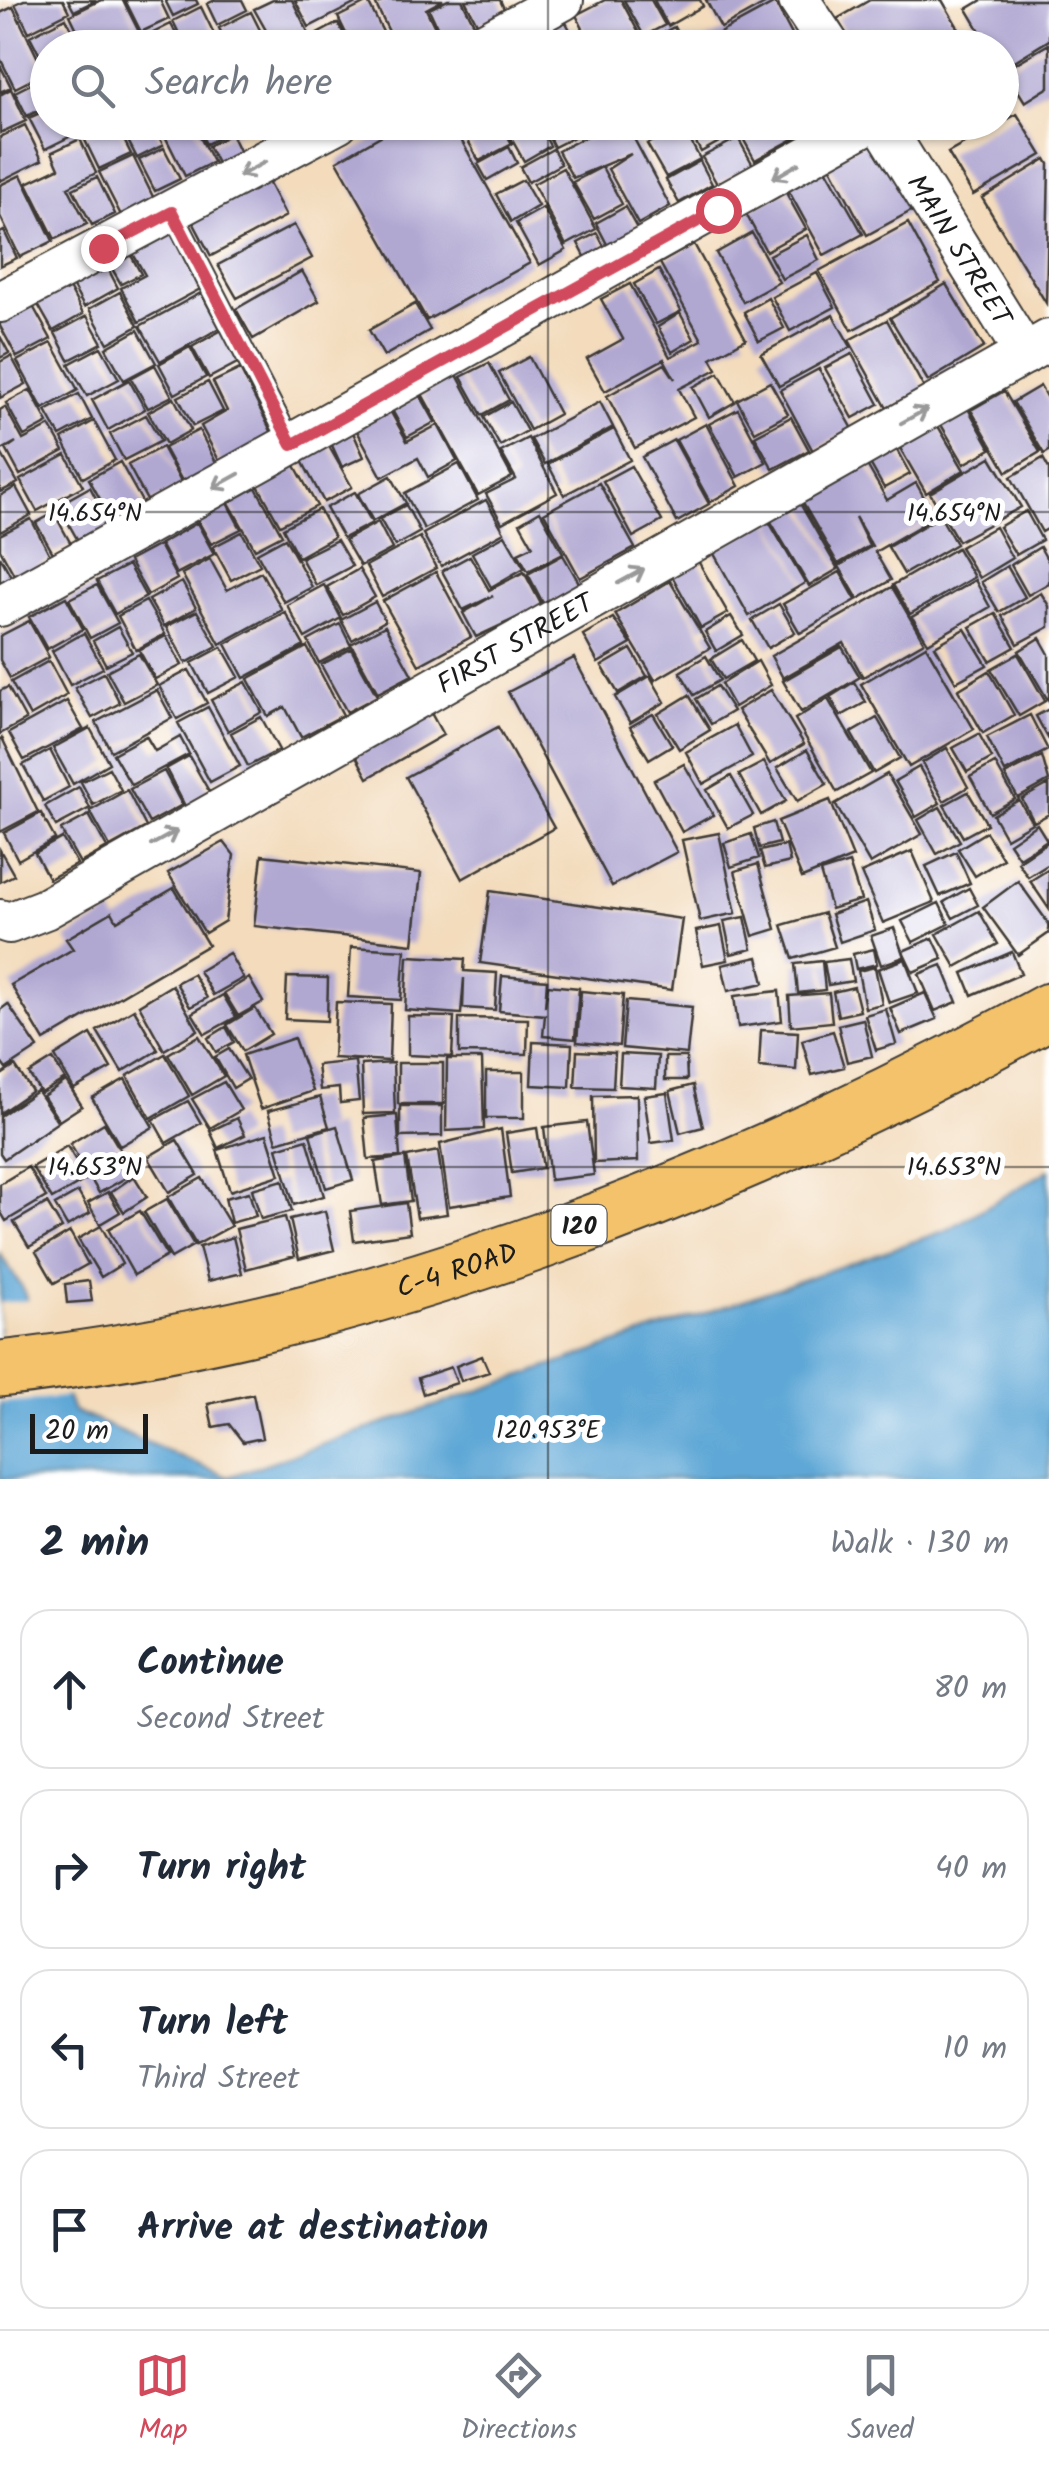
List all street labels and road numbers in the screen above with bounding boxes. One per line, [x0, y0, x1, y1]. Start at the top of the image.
street label: MAIN STREET [894, 166, 1024, 337]
street label: FIRST STREET [429, 581, 605, 708]
road number: 120 [552, 1205, 606, 1245]
street label: C-4 ROAD [391, 1231, 524, 1312]

